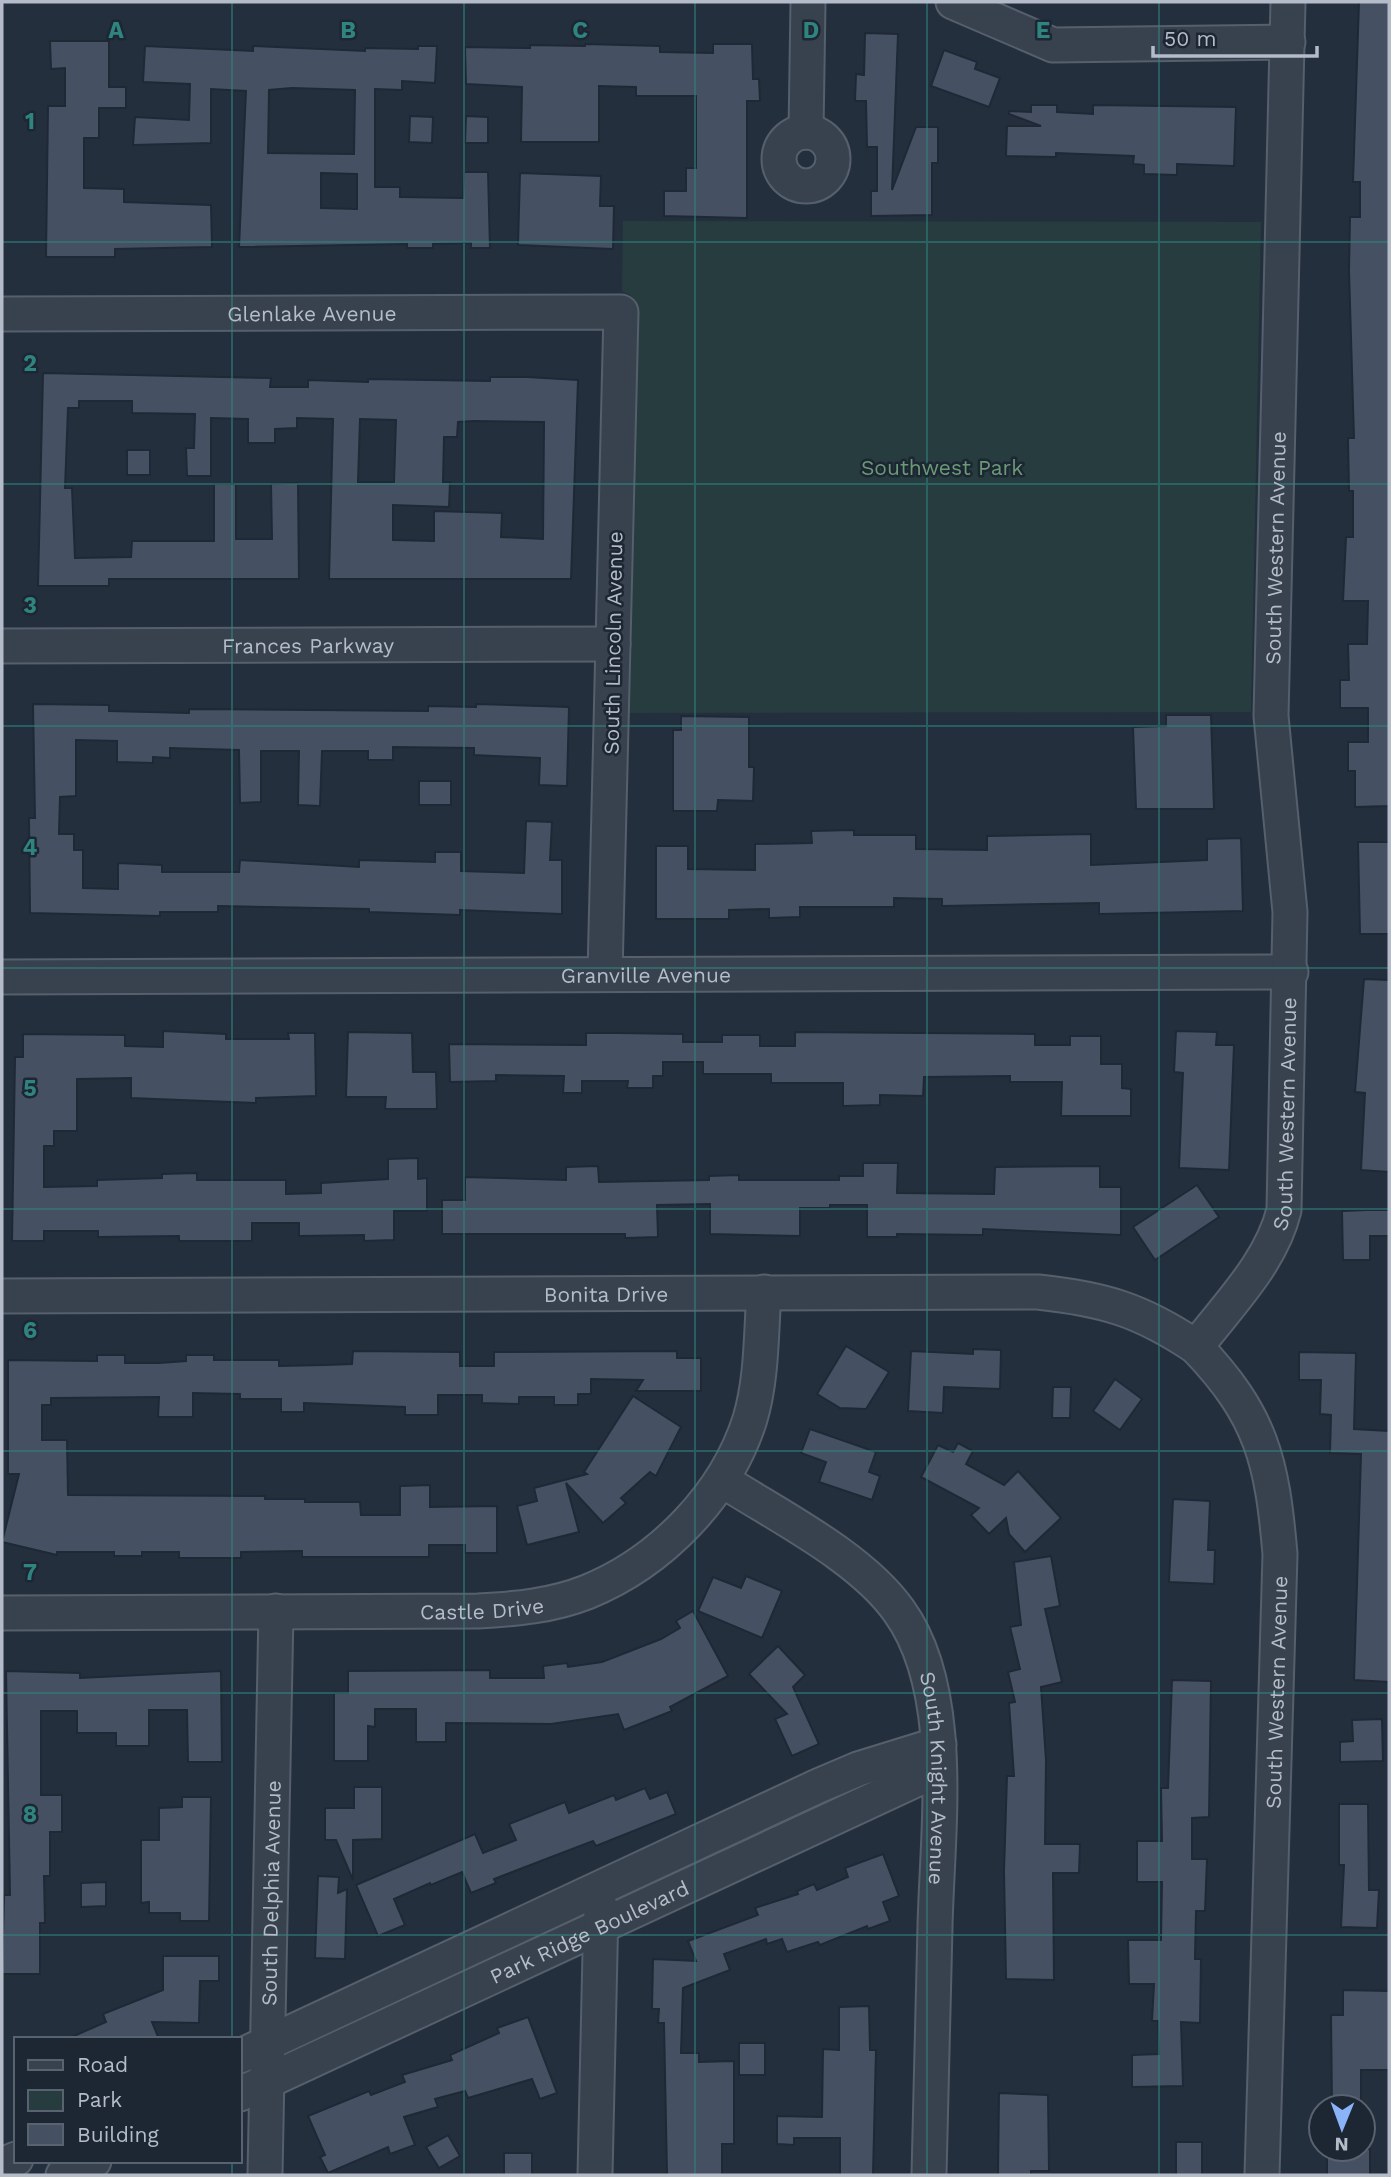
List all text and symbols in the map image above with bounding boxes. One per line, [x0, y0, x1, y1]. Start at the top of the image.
scale bar [1153, 14, 1318, 58]
text: A [108, 17, 124, 44]
text: B [340, 17, 356, 44]
text: C [572, 17, 588, 44]
text: D [803, 17, 819, 44]
text: E [1036, 17, 1050, 44]
text: 50 m [1164, 26, 1216, 51]
text: 1 [25, 108, 35, 135]
street label: Glenlake Avenue [227, 300, 397, 326]
text: 2 [23, 350, 37, 377]
street label: South Western Avenue [1260, 431, 1290, 665]
park label: Southwest Park [861, 455, 1023, 480]
street label: South Lincoln Avenue [599, 531, 627, 755]
text: 3 [23, 592, 37, 619]
street label: Frances Parkway [222, 632, 394, 658]
text: 4 [23, 834, 38, 861]
street label: Granville Avenue [561, 962, 731, 987]
street label: South Western Avenue [1266, 997, 1301, 1234]
text: 5 [23, 1075, 37, 1102]
street label: Bonita Drive [544, 1281, 668, 1306]
text: 6 [23, 1317, 37, 1344]
text: 7 [23, 1559, 37, 1586]
street label: South Western Avenue [1260, 1575, 1292, 1809]
street label: Castle Drive [420, 1592, 546, 1624]
street label: South Knight Avenue [915, 1669, 952, 1886]
street label: South Delphia Avenue [256, 1780, 285, 2006]
text: 8 [23, 1801, 37, 1828]
street label: Park Ridge Boulevard [486, 1875, 693, 1989]
legend [14, 2037, 242, 2163]
text: Road [77, 2052, 128, 2077]
text: Park [77, 2087, 122, 2112]
north arrow [1307, 2093, 1377, 2163]
text: Building [77, 2122, 159, 2147]
text: N [1334, 2133, 1349, 2156]

